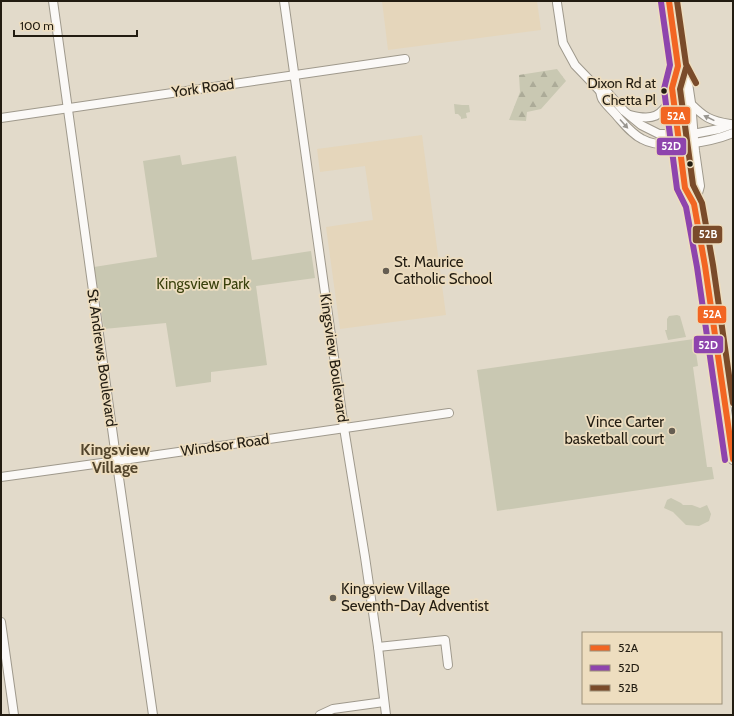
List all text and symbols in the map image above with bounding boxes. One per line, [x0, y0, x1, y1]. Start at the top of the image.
scale bar [14, 12, 137, 38]
text: 100 m [20, 18, 54, 33]
place label: Dixon Rd at Chetta Pl [587, 74, 657, 109]
street label: York Road [170, 75, 235, 101]
marker: Dixon Rd at Chetta Pl [659, 86, 669, 96]
line badge: 52A [660, 106, 691, 125]
text: 52A [667, 109, 685, 123]
one-way arrow [703, 115, 715, 121]
one-way arrow [619, 119, 628, 128]
line badge: 52D [656, 137, 687, 156]
text: 52D [661, 139, 681, 153]
unlabelled marker [685, 159, 695, 169]
line badge: 52B [692, 225, 723, 244]
text: 52B [699, 227, 717, 241]
place label: St. Maurice Catholic School [394, 253, 493, 288]
marker: St. Maurice Catholic School [381, 266, 391, 276]
park label: Kingsview Park [156, 275, 250, 293]
street label: St Andrews Boulevard [83, 288, 121, 428]
street label: Kingsview Boulevard [316, 292, 352, 424]
line badge: 52A [697, 305, 727, 324]
text: 52A [703, 307, 721, 321]
line badge: 52D [693, 335, 724, 354]
text: 52D [698, 338, 718, 352]
place label: Vince Carter basketball court [565, 413, 664, 448]
marker: Vince Carter basketball court [667, 426, 677, 436]
street label: Windsor Road [180, 430, 270, 460]
district label: Kingsview Village [80, 440, 150, 477]
place label: Kingsview Village Seventh-Day Adventist [341, 580, 489, 615]
marker: Kingsview Village Seventh-Day Adventist [328, 593, 338, 603]
legend [582, 632, 722, 704]
text: 52A [618, 640, 639, 655]
text: 52D [618, 660, 640, 675]
text: 52B [618, 680, 638, 695]

